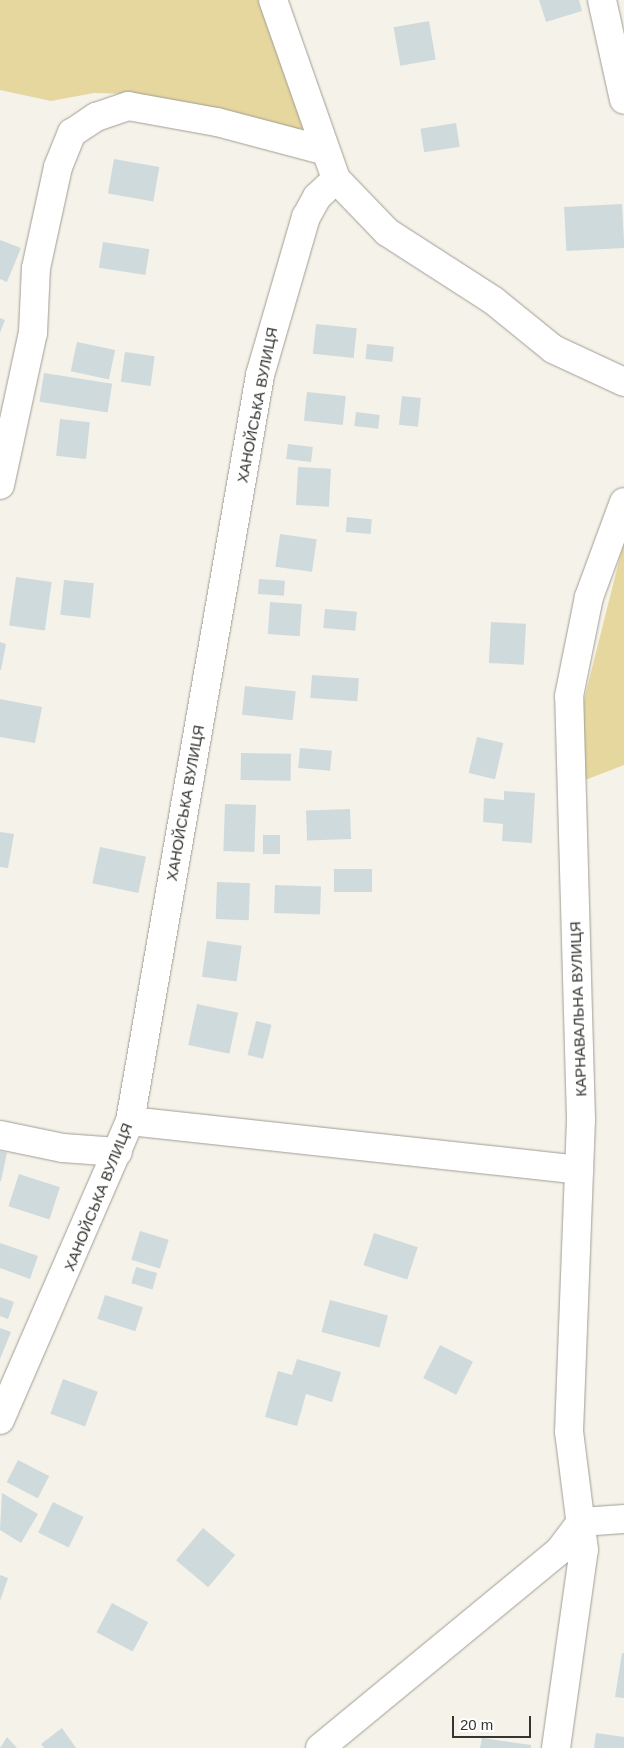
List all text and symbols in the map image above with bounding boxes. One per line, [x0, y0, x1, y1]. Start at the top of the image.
street label: ХАНОЙСЬКА ВУЛИЦЯ [233, 326, 281, 484]
street label: ХАНОЙСЬКА ВУЛИЦЯ [162, 724, 208, 882]
street label: КАРНАВАЛЬНА ВУЛИЦЯ [566, 921, 590, 1097]
street label: ХАНОЙСЬКА ВУЛИЦЯ [60, 1120, 136, 1274]
scale bar [454, 1706, 533, 1738]
text: 20 m [460, 1716, 493, 1733]

